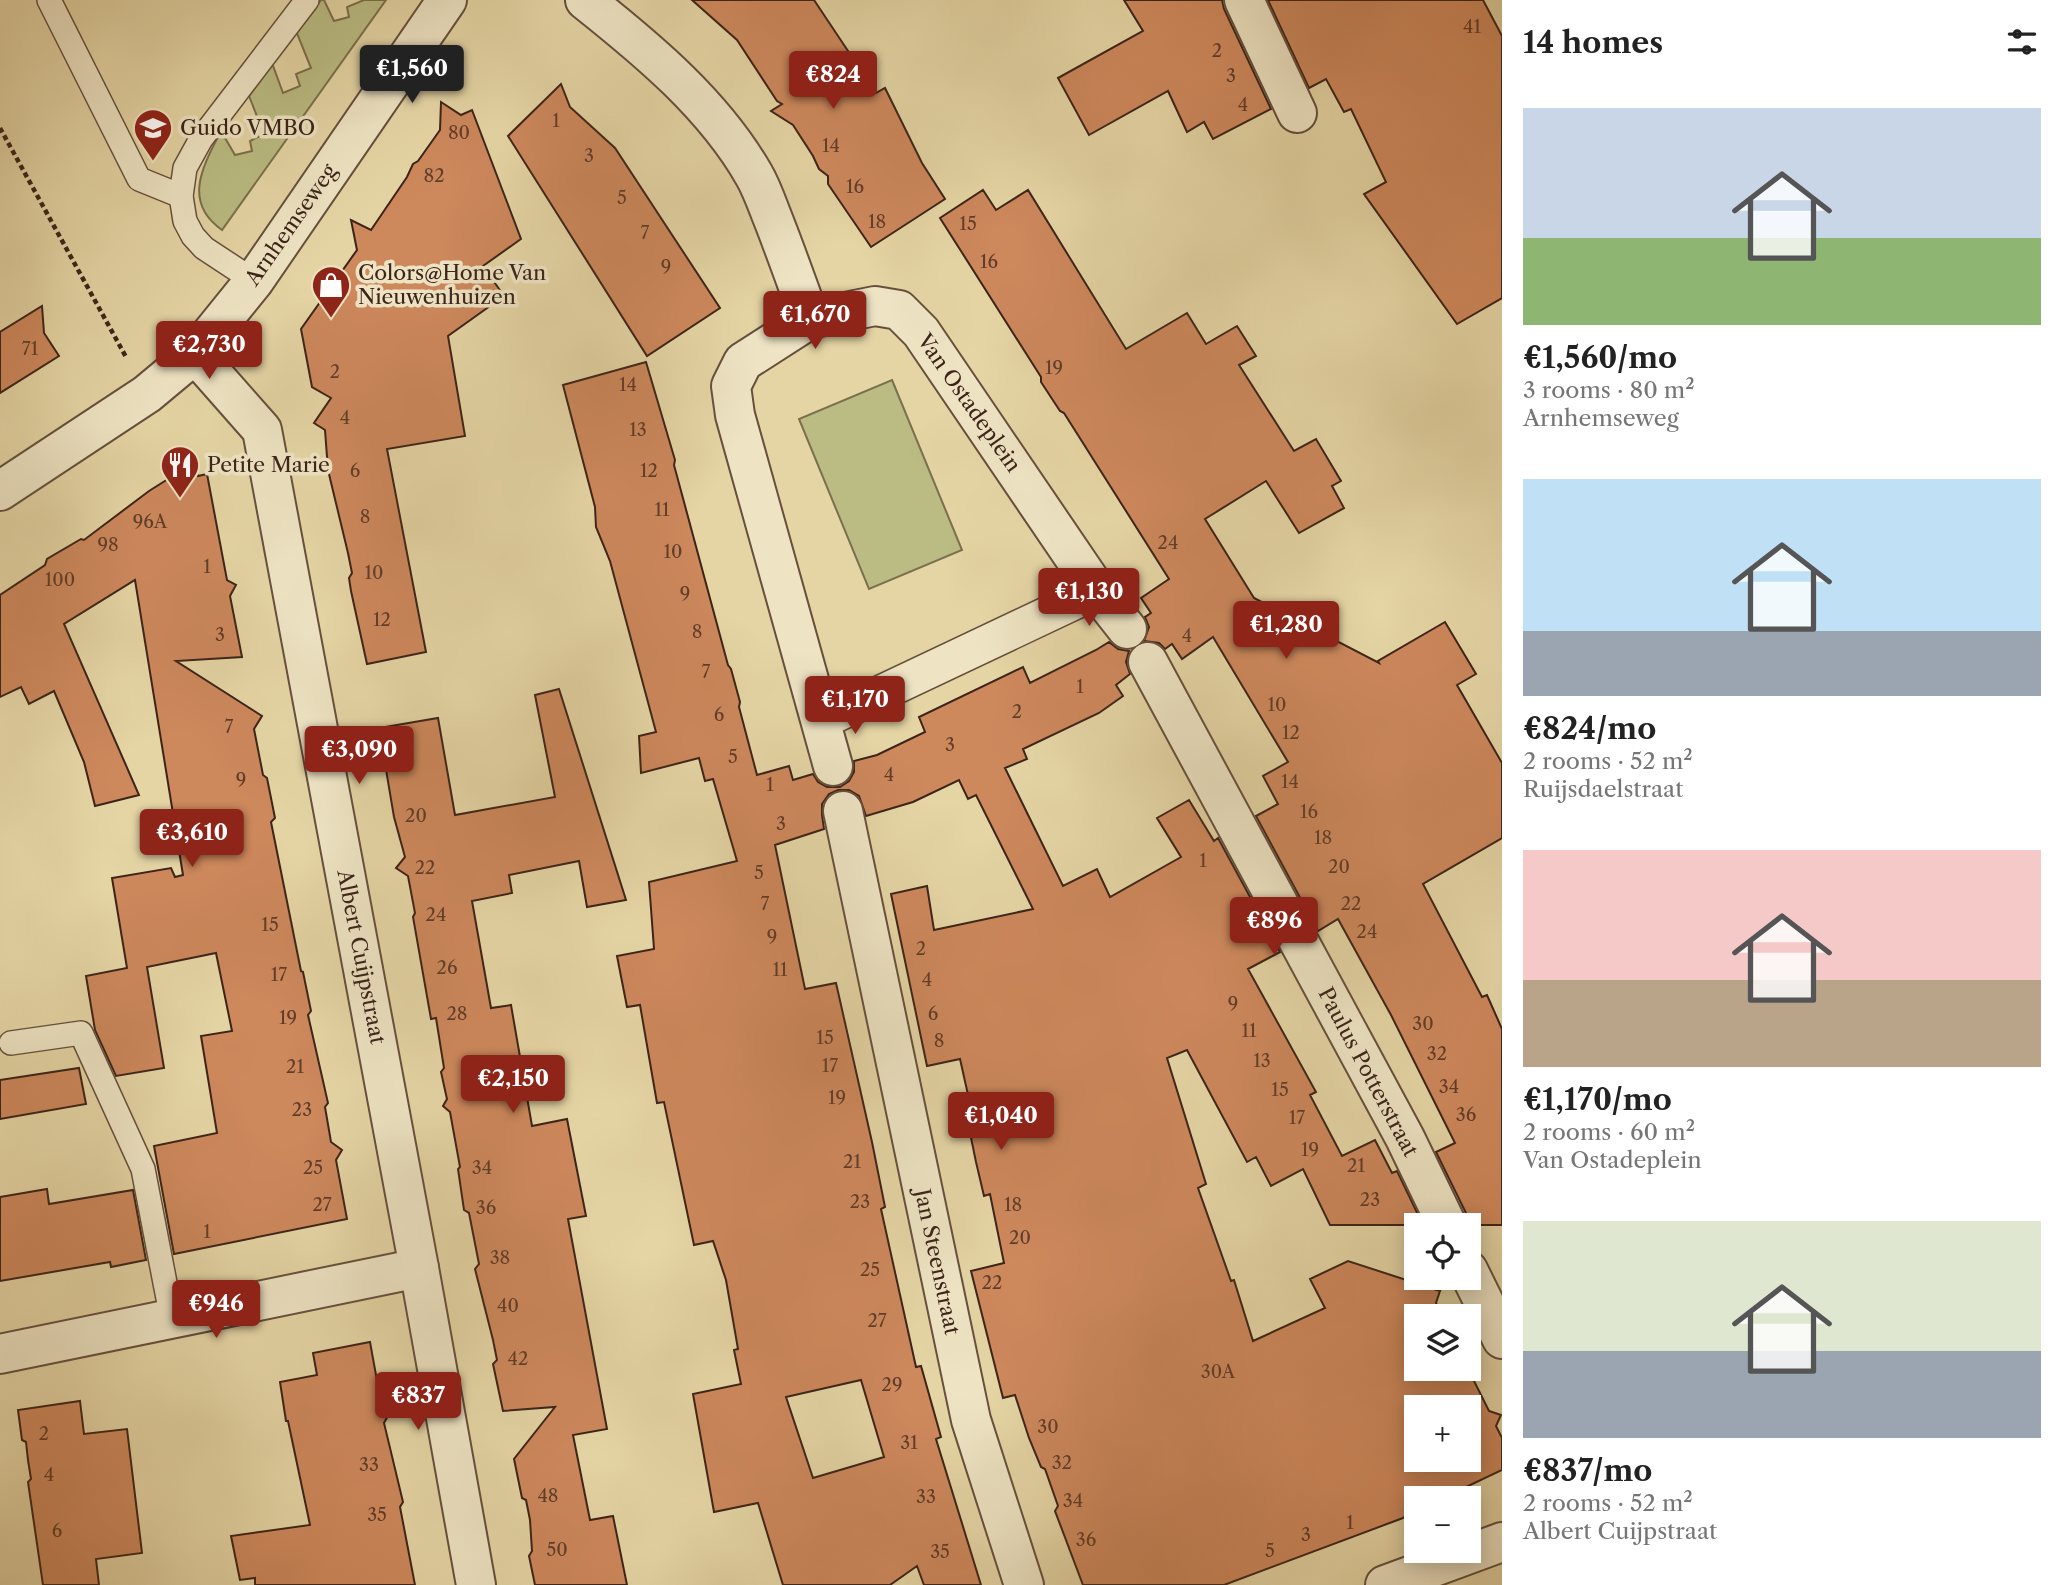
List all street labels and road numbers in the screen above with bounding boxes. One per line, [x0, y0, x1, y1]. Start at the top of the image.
street label: Arnhemseweg [239, 159, 342, 291]
street label: Van Ostadeplein [912, 328, 1026, 477]
street label: Albert Cuijpstraat [332, 867, 391, 1047]
street label: Paulus Potterstraat [1313, 983, 1424, 1161]
street label: Jan Steenstraat [909, 1184, 965, 1338]

